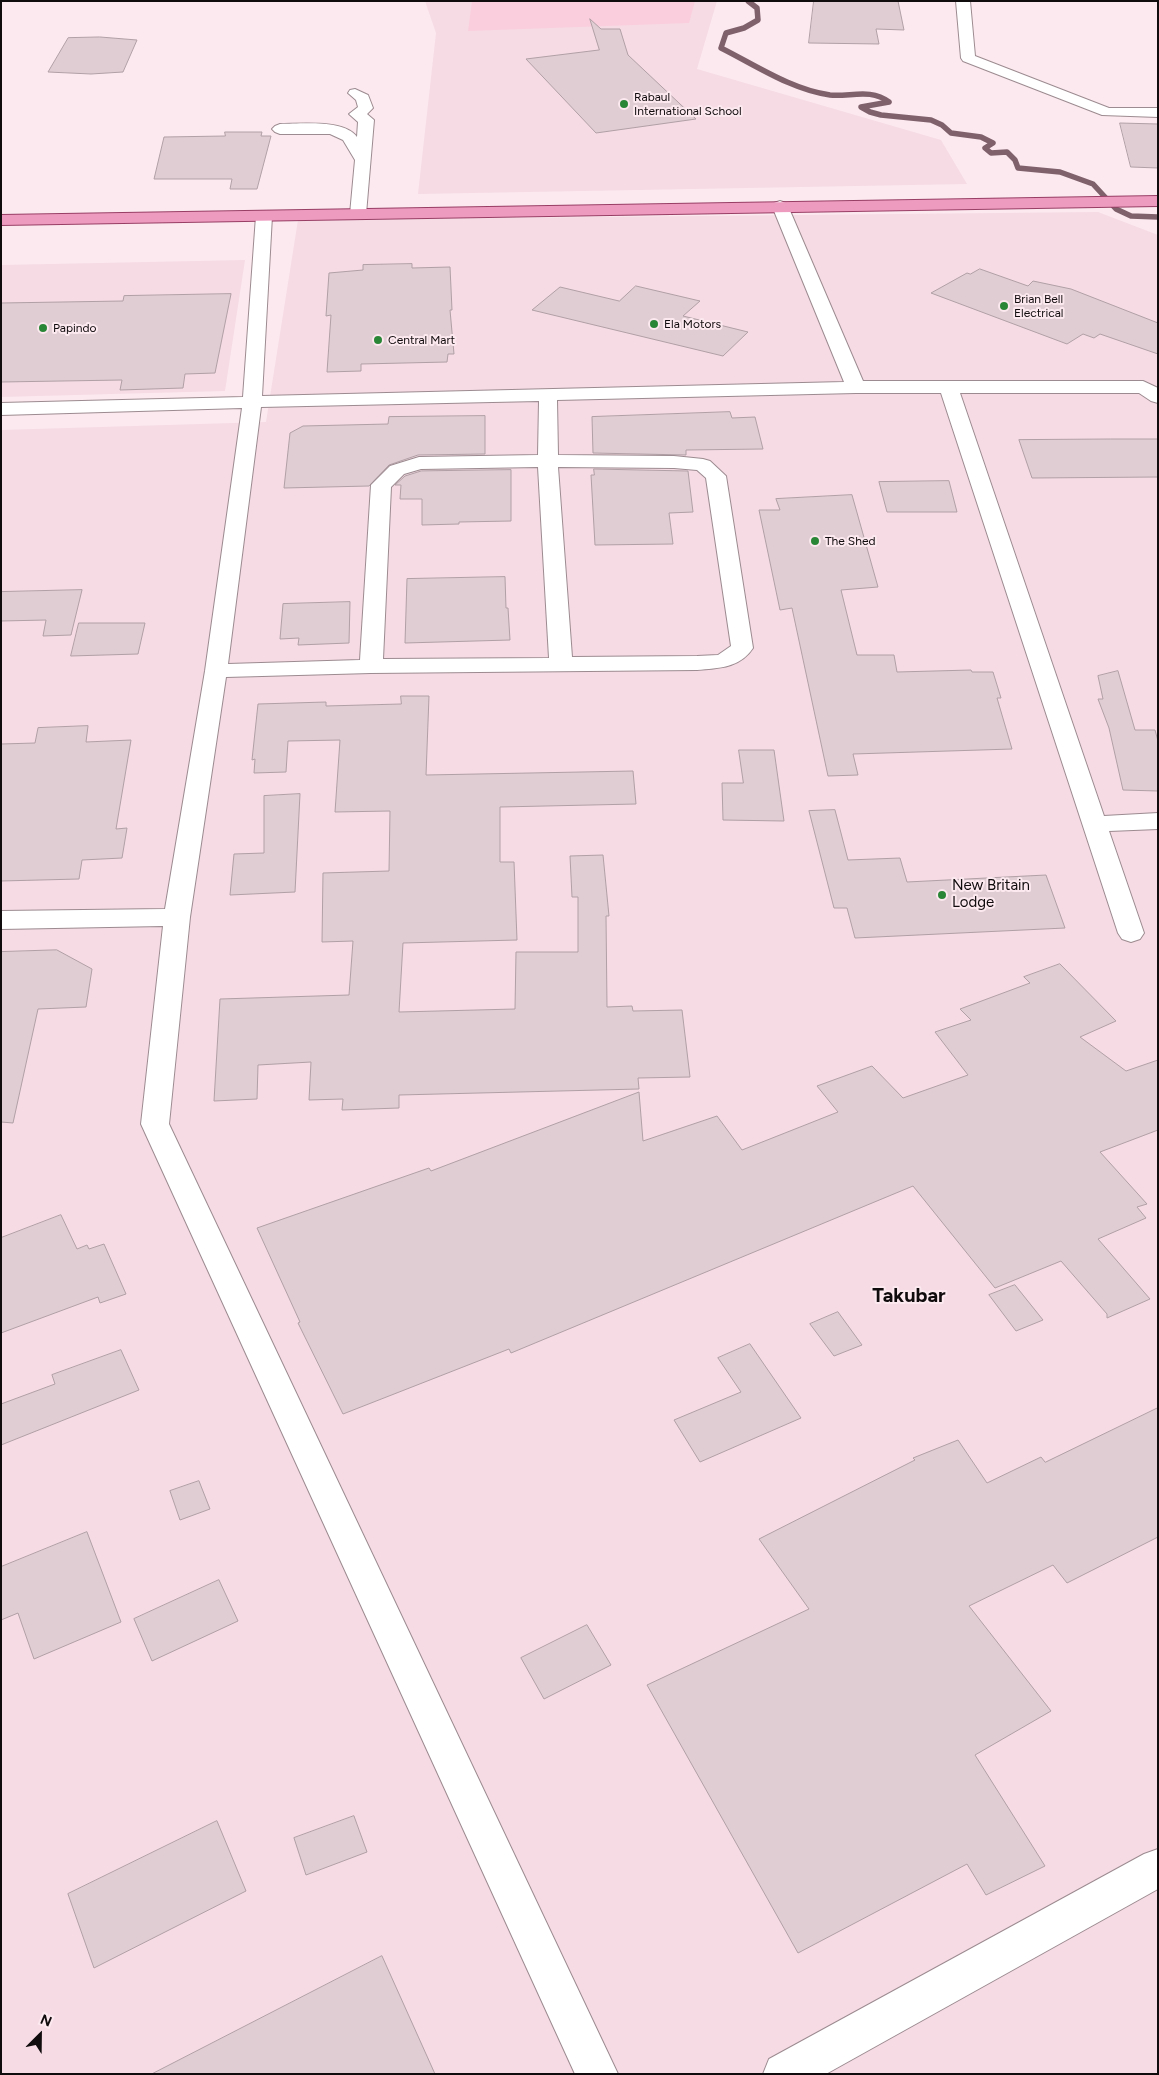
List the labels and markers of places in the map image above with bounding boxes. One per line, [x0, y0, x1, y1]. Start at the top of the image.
place label: Rabaul International School [634, 90, 742, 118]
marker: Rabaul International School [618, 98, 630, 110]
place label: Brian Bell Electrical [1014, 292, 1063, 320]
marker: Brian Bell Electrical [998, 300, 1010, 312]
place label: Ela Motors [664, 317, 721, 331]
marker: Ela Motors [648, 318, 660, 330]
place label: Papindo [53, 321, 97, 335]
marker: Papindo [37, 322, 49, 334]
place label: Central Mart [388, 333, 455, 347]
marker: Central Mart [372, 334, 384, 346]
place label: The Shed [825, 534, 875, 548]
marker: The Shed [809, 535, 821, 547]
place label: New Britain Lodge [952, 877, 1030, 912]
marker: New Britain Lodge [936, 889, 948, 901]

